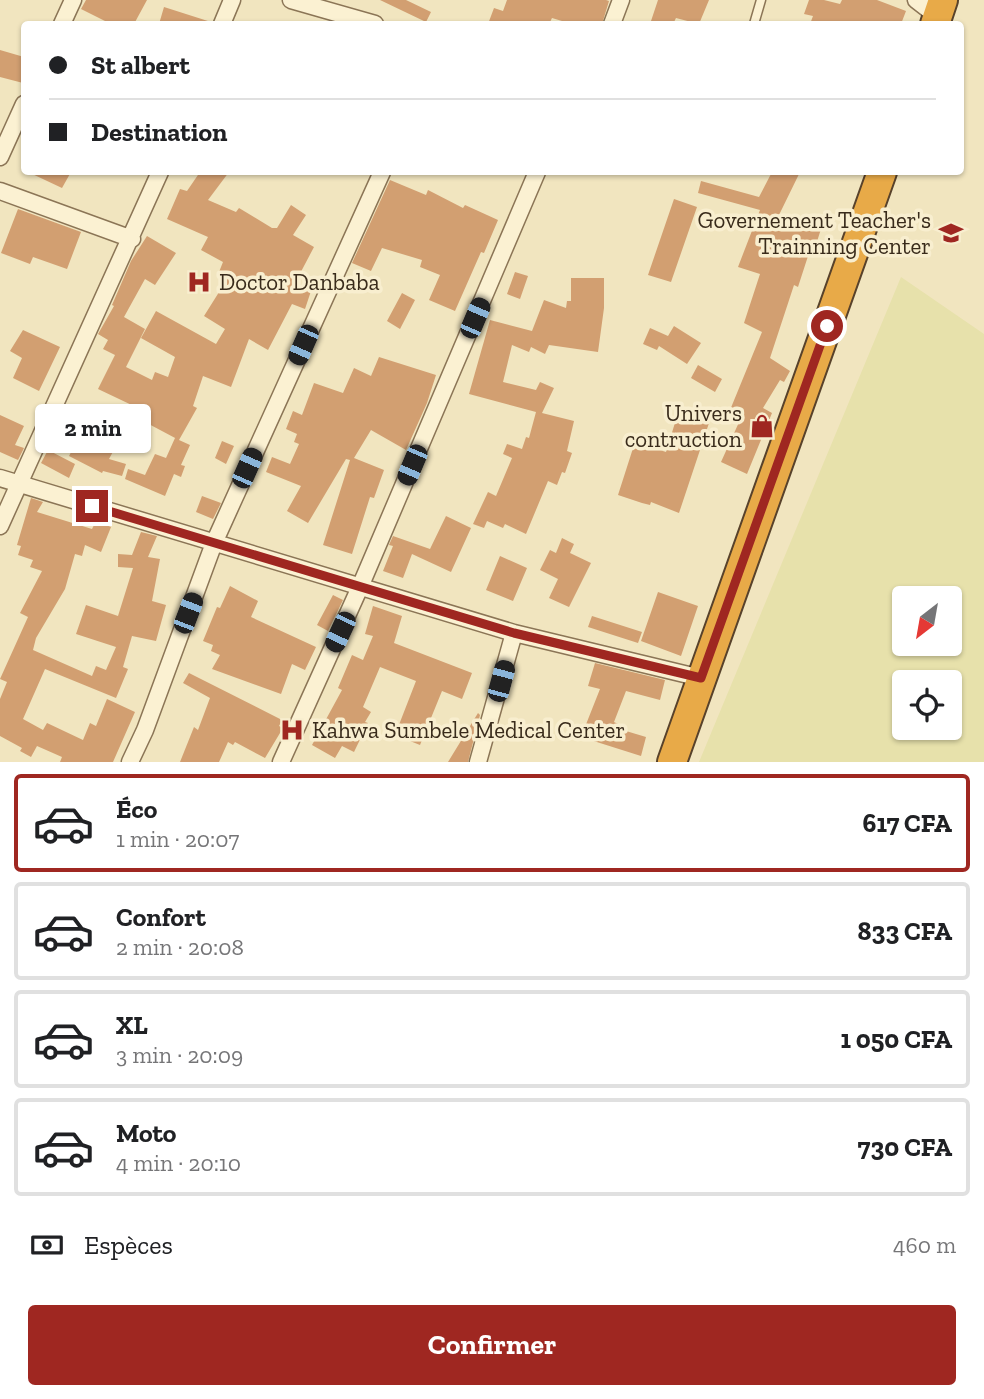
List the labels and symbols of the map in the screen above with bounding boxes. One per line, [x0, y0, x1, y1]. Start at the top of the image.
place label: Governement Teacher's Trainning Center [698, 206, 931, 260]
school or university icon: Governement Teacher's Trainning Center [937, 219, 965, 247]
hospital icon: Doctor Danbaba [185, 268, 213, 296]
place label: Doctor Danbaba [219, 268, 380, 296]
car [458, 295, 493, 341]
route start [811, 310, 843, 342]
car [285, 322, 322, 368]
place label: Univers contruction [625, 399, 742, 453]
callout: 2 min [34, 405, 150, 454]
shop icon: Univers contruction [748, 412, 776, 440]
car [395, 442, 430, 488]
car [229, 445, 266, 491]
route end [76, 490, 108, 522]
north arrow [892, 586, 962, 656]
car [171, 590, 206, 636]
car [322, 609, 359, 655]
car [486, 658, 517, 704]
hospital icon: Kahwa Sumbele Medical Center [278, 716, 306, 744]
place label: Kahwa Sumbele Medical Center [312, 716, 625, 744]

